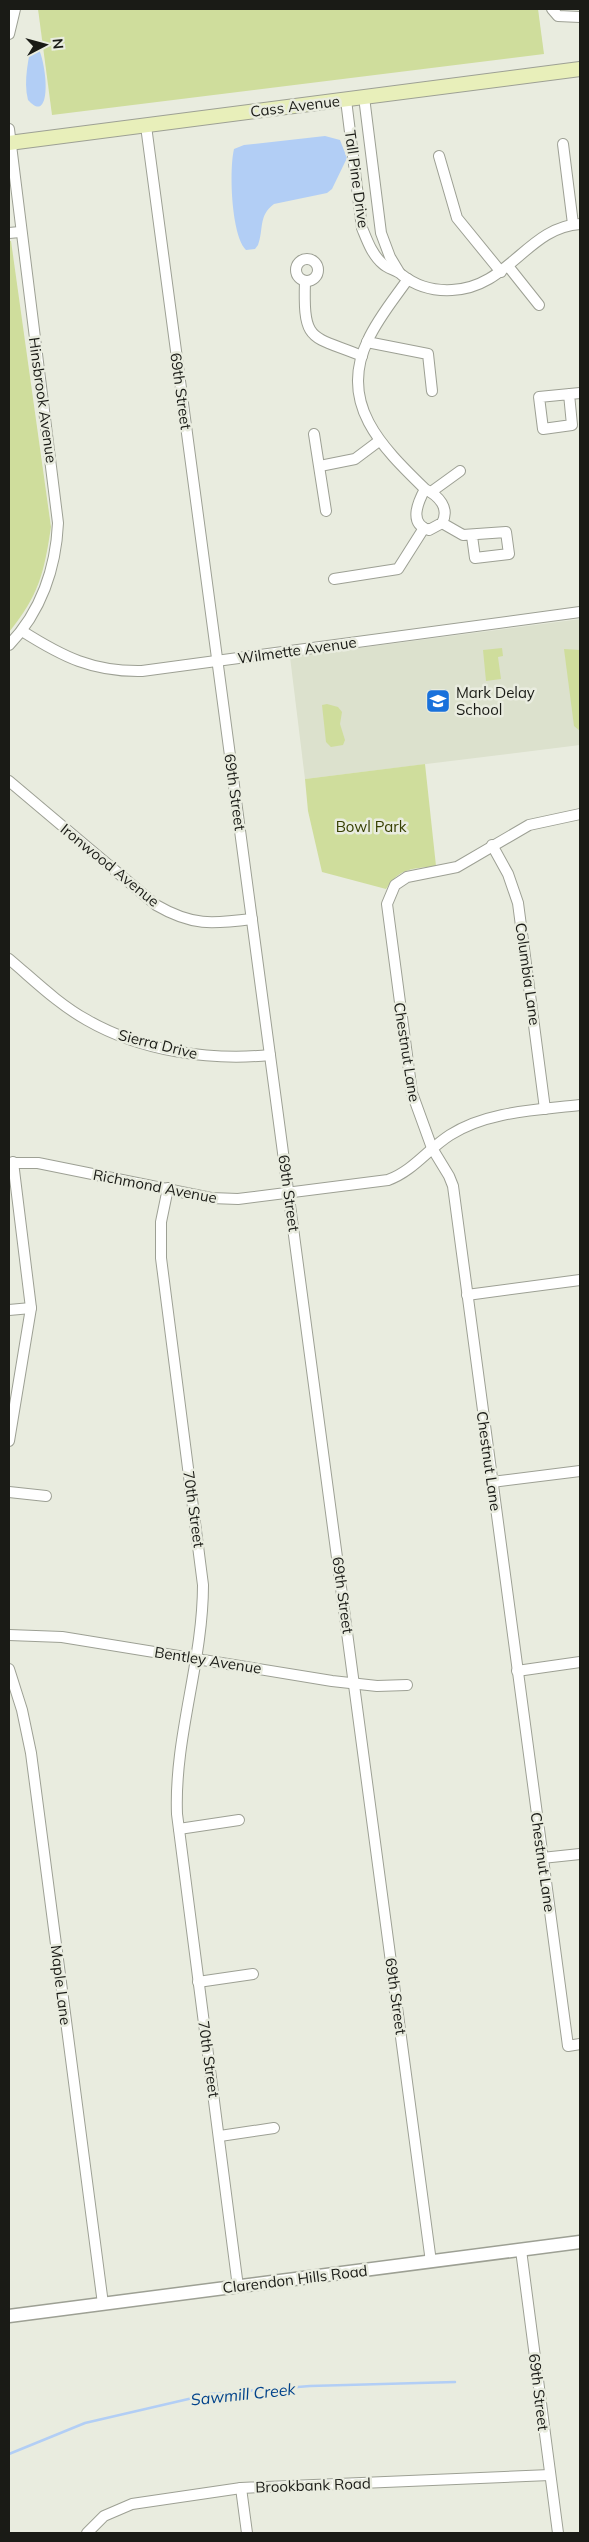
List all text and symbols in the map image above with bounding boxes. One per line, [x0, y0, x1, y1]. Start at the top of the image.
north arrow [20, 20, 70, 70]
text: N [48, 37, 67, 50]
street label: Cass Avenue [249, 91, 341, 121]
street label: Tall Pine Drive [341, 129, 373, 229]
street label: Hinsbrook Avenue [25, 336, 61, 464]
street label: 69th Street [166, 351, 196, 431]
street label: Wilmette Avenue [236, 632, 358, 668]
place label: Mark Delay School [456, 683, 535, 719]
school or university icon: Mark Delay School [425, 688, 451, 714]
street label: 69th Street [220, 752, 250, 832]
park label: Bowl Park [336, 817, 407, 836]
street label: Ironwood Avenue [57, 819, 163, 911]
street label: Columbia Lane [511, 922, 545, 1026]
street label: Chestnut Lane [390, 1001, 424, 1103]
street label: Sierra Drive [116, 1025, 200, 1063]
street label: 69th Street [274, 1153, 304, 1233]
street label: Richmond Avenue [91, 1165, 219, 1207]
street label: Chestnut Lane [473, 1410, 505, 1512]
street label: 70th Street [179, 1469, 209, 1549]
street label: 69th Street [328, 1555, 358, 1635]
street label: Bentley Avenue [153, 1642, 263, 1678]
street label: Chestnut Lane [527, 1811, 559, 1913]
street label: Maple Lane [47, 1944, 75, 2026]
street label: 69th Street [381, 1956, 411, 2036]
street label: 70th Street [194, 2019, 224, 2099]
street label: Clarendon Hills Road [222, 2261, 368, 2297]
street label: 69th Street [525, 2352, 553, 2432]
water label: Sawmill Creek [190, 2378, 297, 2409]
street label: Brookbank Road [255, 2473, 371, 2497]

